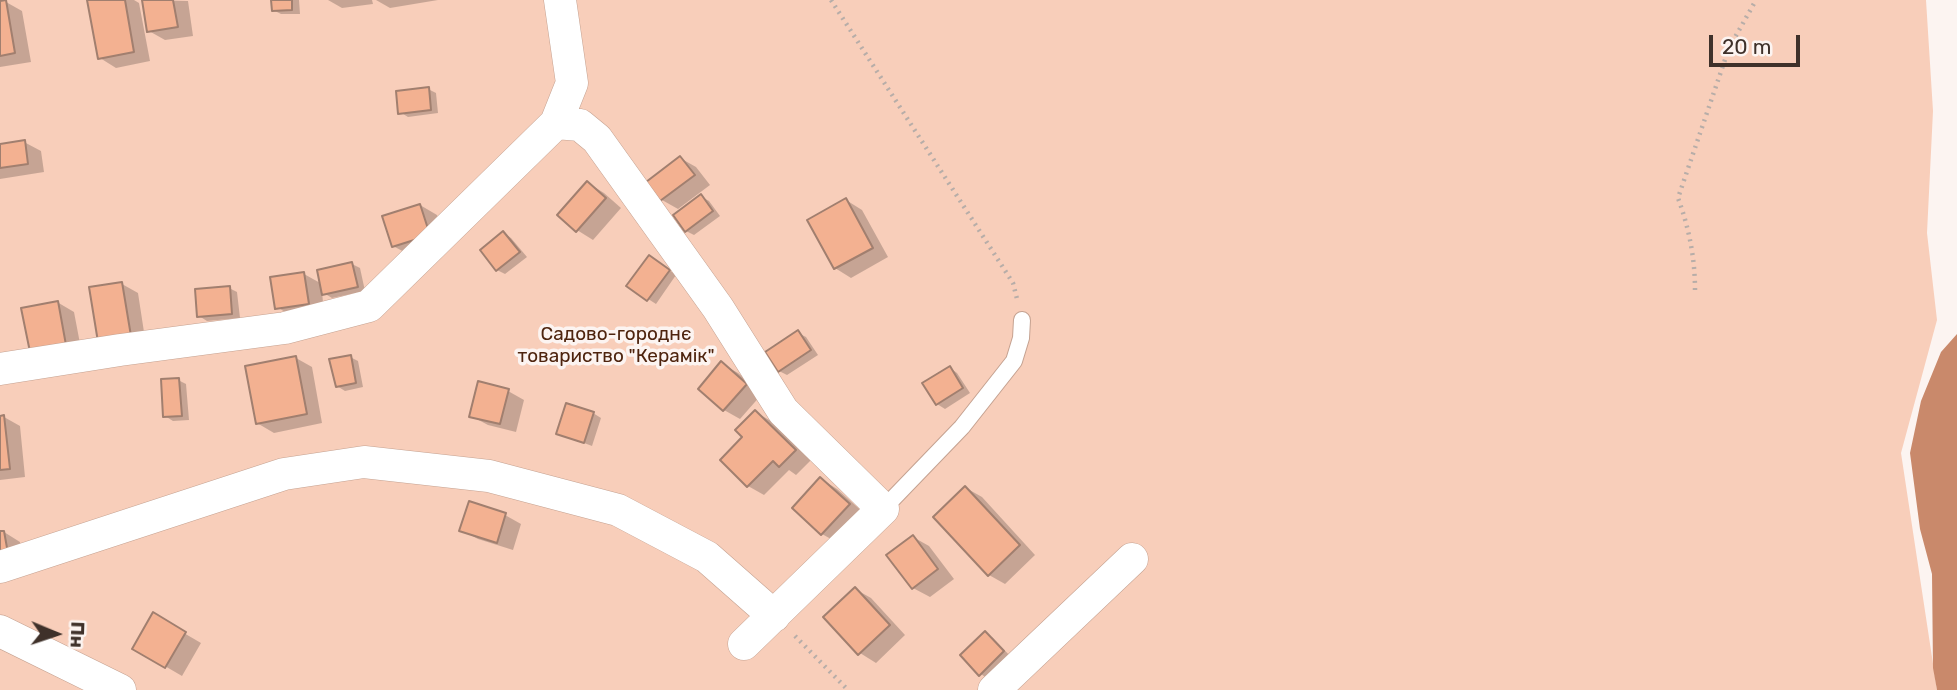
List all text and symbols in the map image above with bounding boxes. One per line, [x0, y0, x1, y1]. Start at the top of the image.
scale bar [1712, 21, 1803, 65]
text: 20 m [1722, 34, 1771, 59]
park label: Садово-городнє товариство "Керамік" [517, 324, 715, 368]
north arrow [21, 599, 91, 669]
text: Пн [66, 621, 89, 648]

